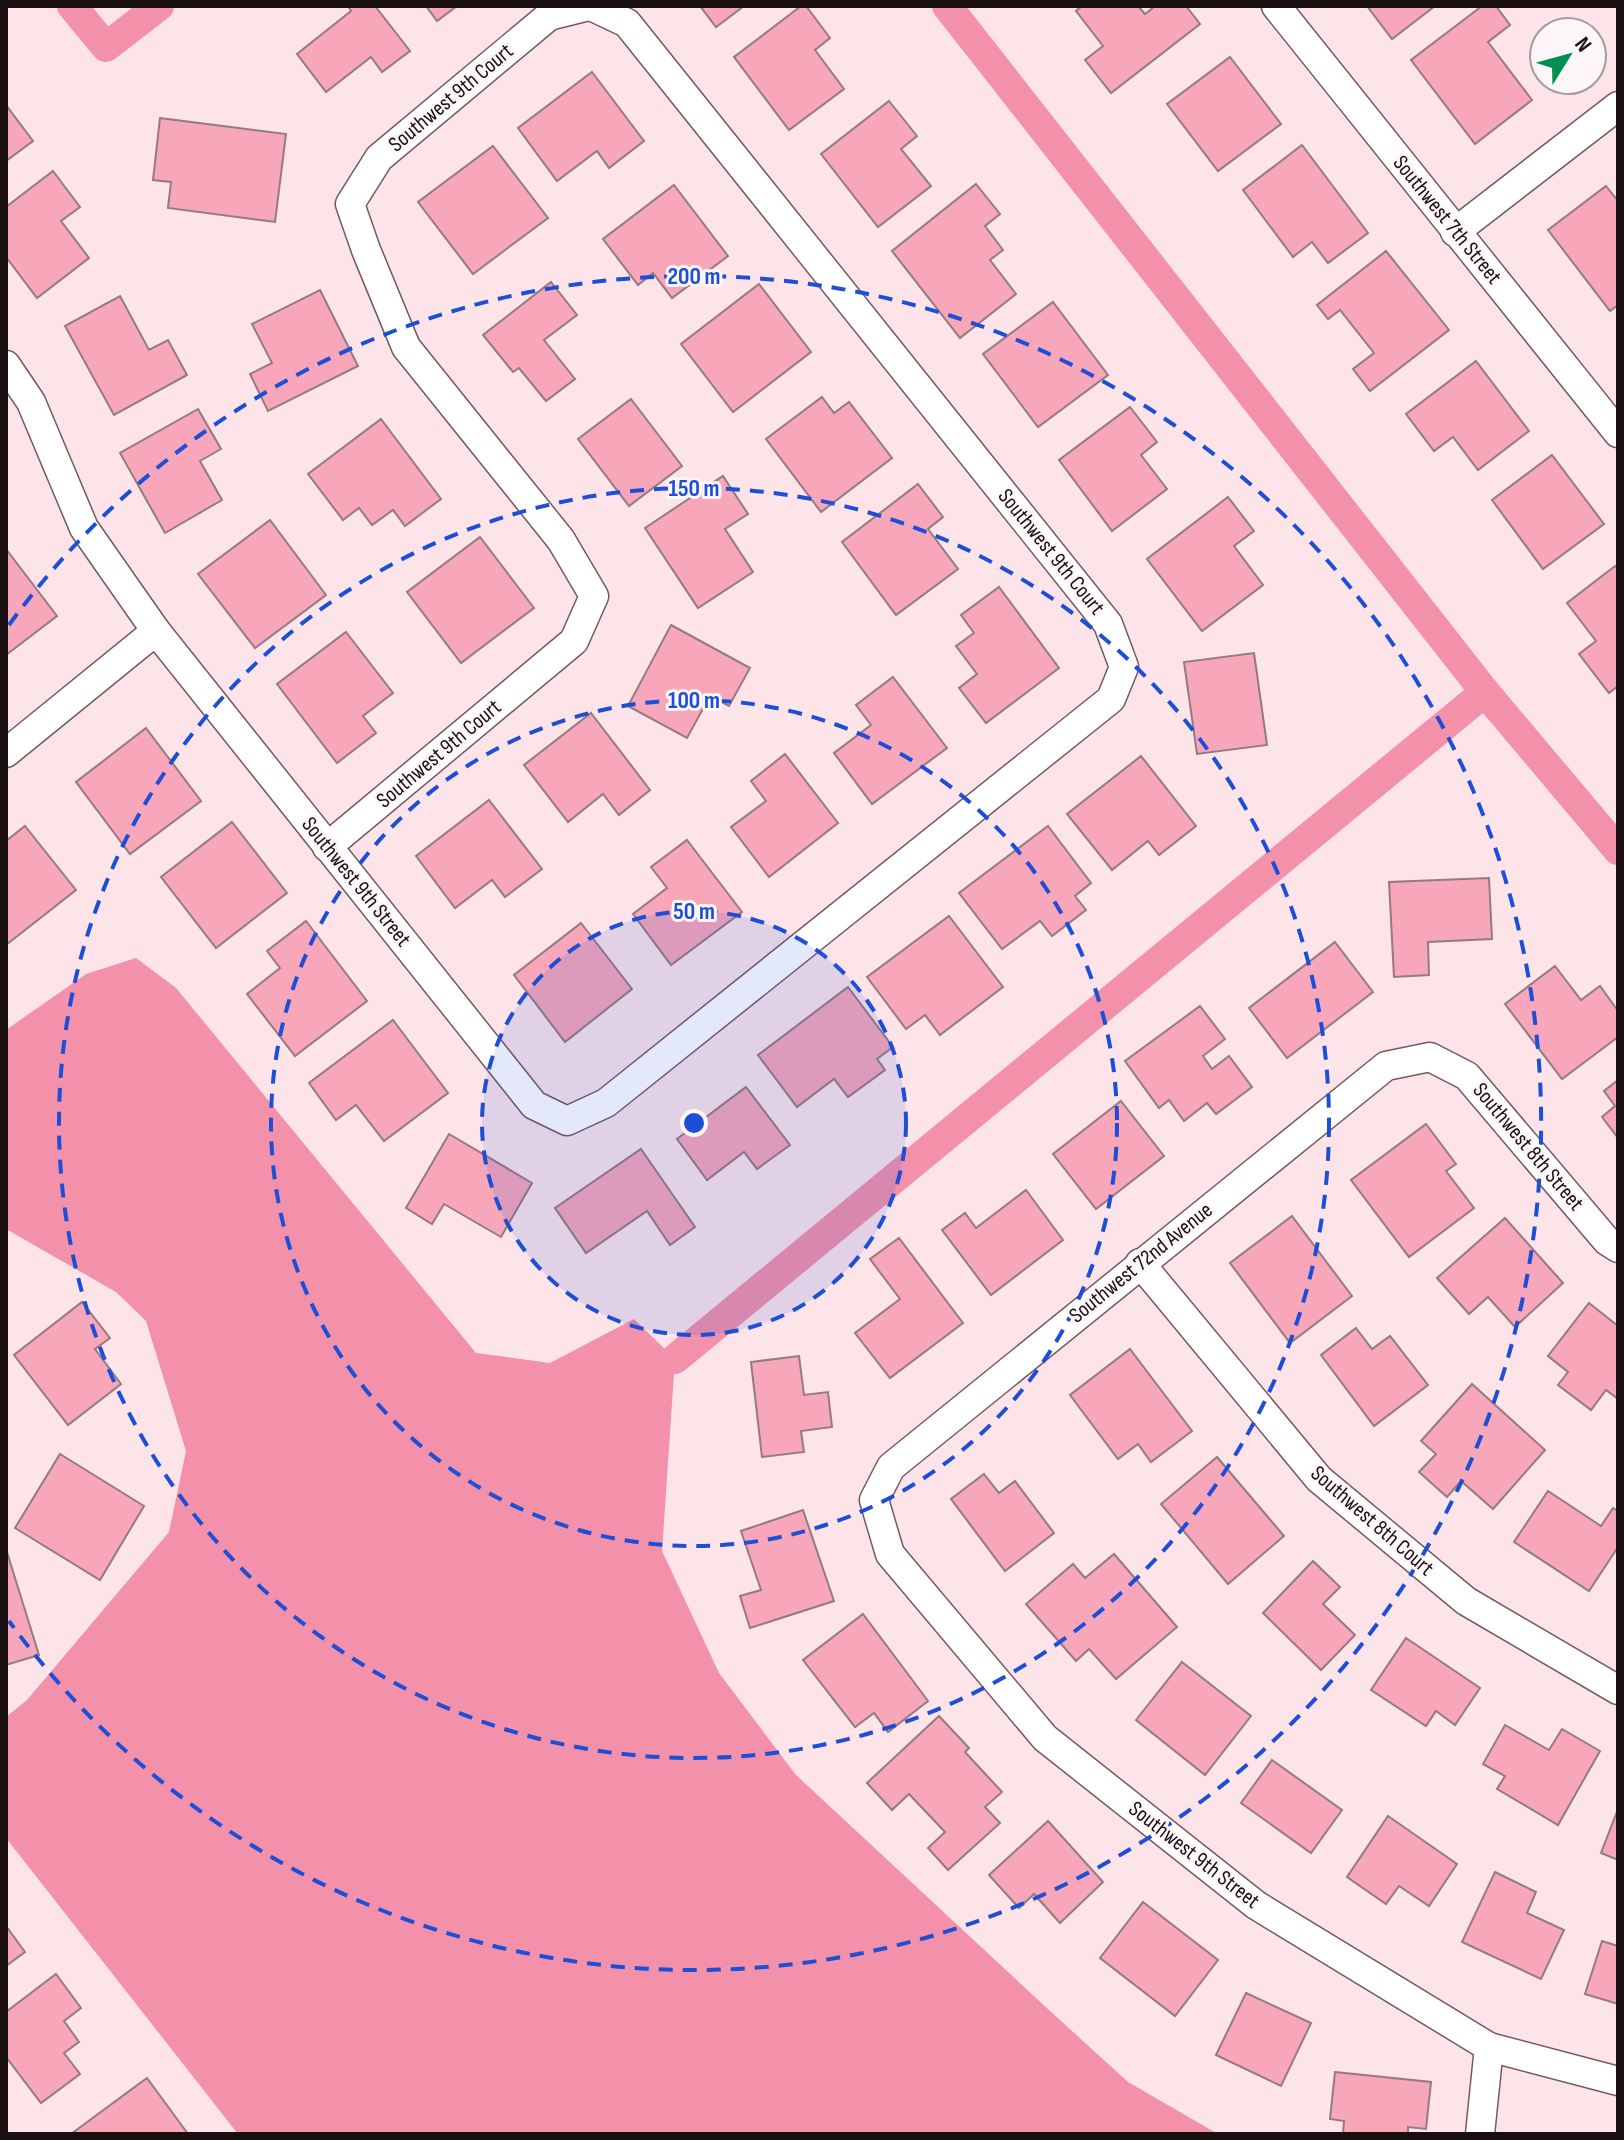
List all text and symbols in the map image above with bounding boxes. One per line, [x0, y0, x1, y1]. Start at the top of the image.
north arrow [1528, 16, 1608, 96]
text: N [1568, 32, 1597, 58]
street label: Southwest 9th Court [383, 38, 519, 158]
street label: Southwest 7th Street [1387, 150, 1507, 290]
text: 200 m [667, 262, 721, 291]
text: 150 m [668, 474, 720, 503]
street label: Southwest 9th Court [992, 483, 1110, 621]
text: 100 m [668, 686, 720, 715]
street label: Southwest 9th Court [371, 694, 507, 814]
street label: Southwest 9th Street [295, 812, 417, 953]
text: 50 m [673, 897, 715, 926]
street label: Southwest 8th Street [1467, 1078, 1590, 1217]
centre of rings [680, 1109, 708, 1137]
street label: Southwest 72nd Avenue [1064, 1197, 1218, 1329]
street label: Southwest 8th Court [1305, 1460, 1439, 1582]
street label: Southwest 9th Street [1123, 1795, 1265, 1915]

